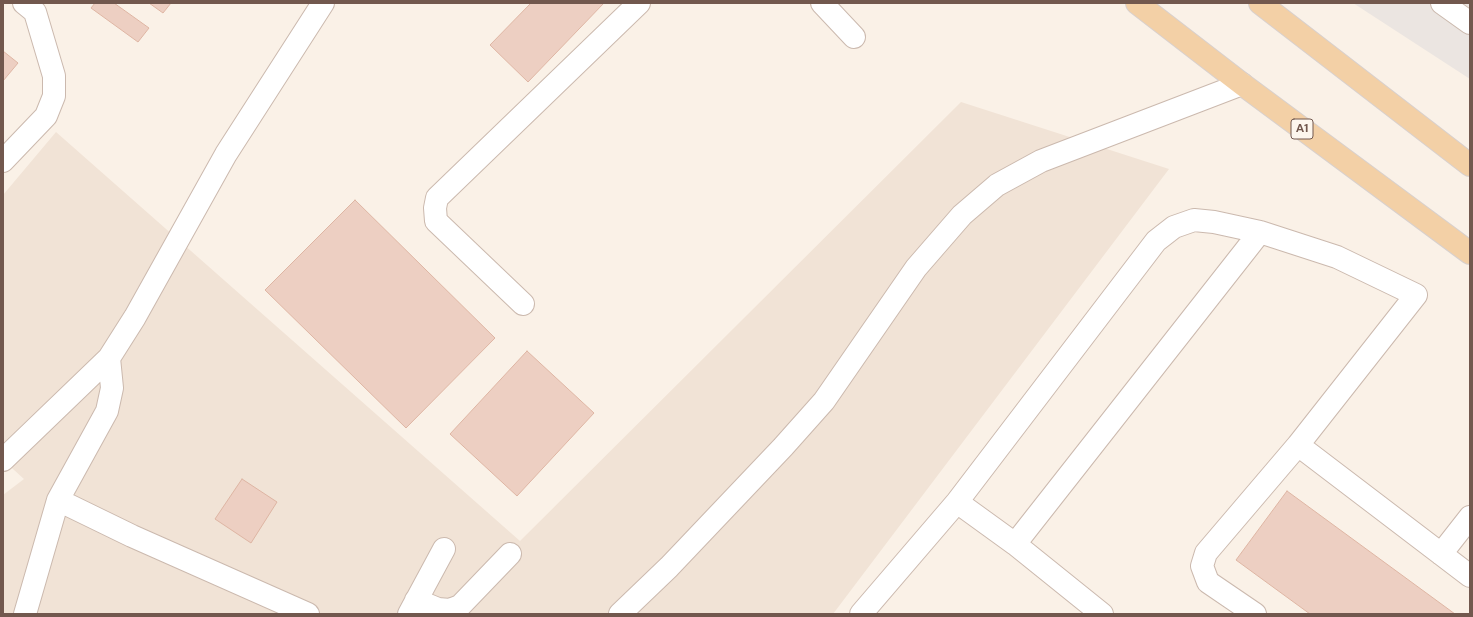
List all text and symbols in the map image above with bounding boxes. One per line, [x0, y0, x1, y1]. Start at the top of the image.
road number: A1 [1291, 119, 1313, 139]

